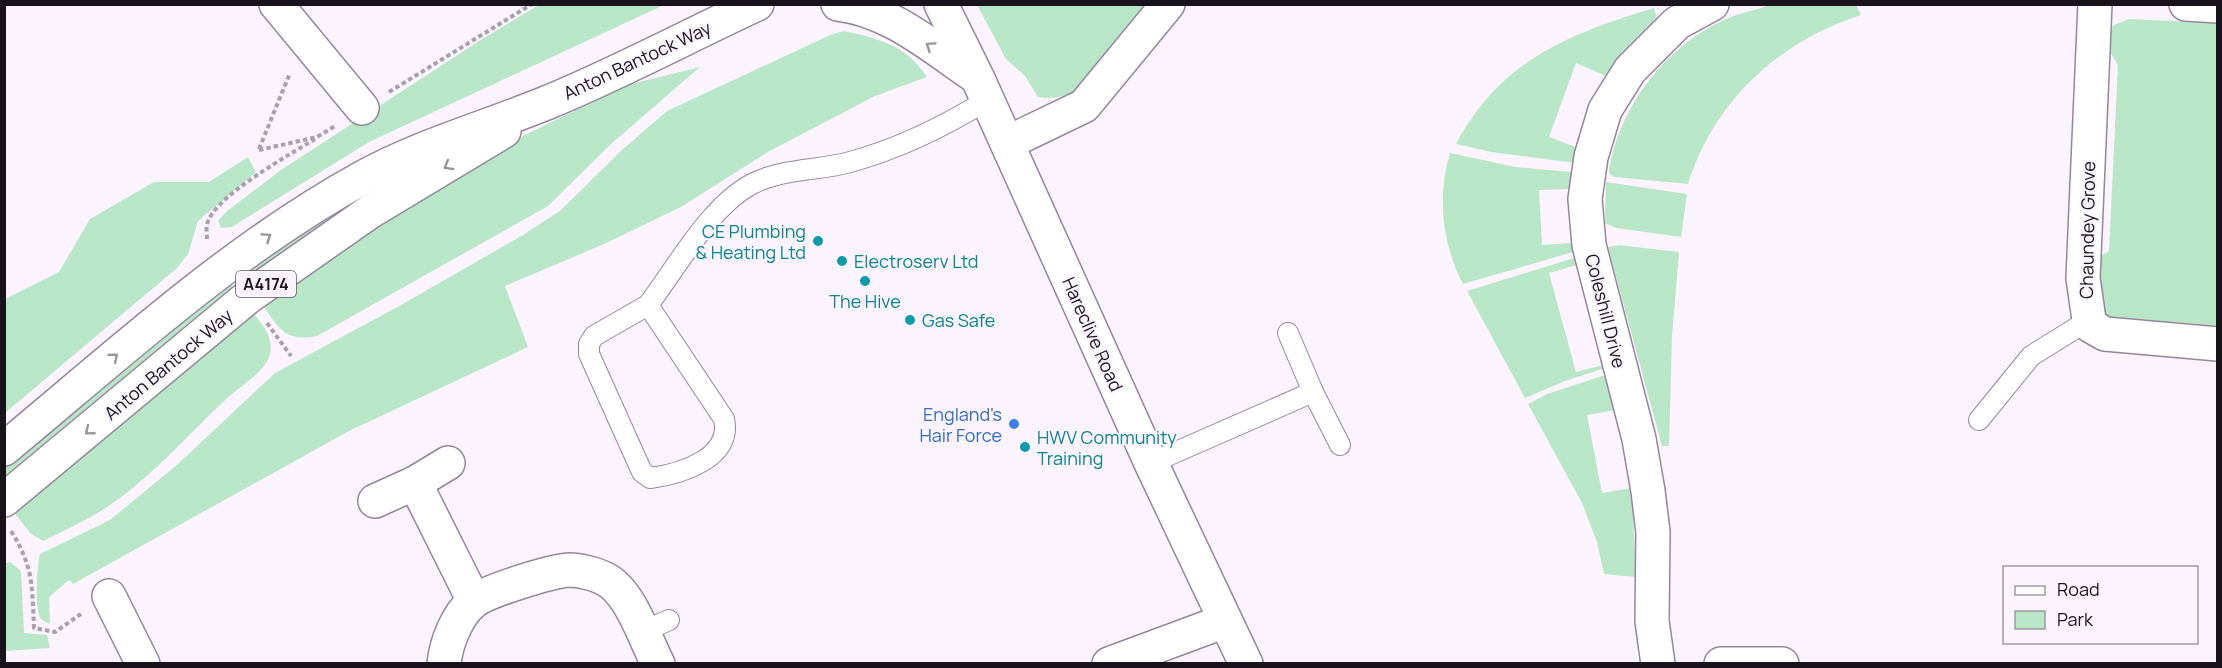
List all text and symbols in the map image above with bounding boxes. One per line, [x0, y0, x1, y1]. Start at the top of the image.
street label: Anton Bantock Way [559, 15, 715, 105]
one-way arrow [926, 42, 937, 53]
one-way arrow [444, 158, 454, 170]
street label: Chaundey Grove [2074, 161, 2100, 299]
place label: CE Plumbing & Heating Ltd [695, 219, 806, 264]
one-way arrow [260, 233, 271, 244]
marker: CE Plumbing & Heating Ltd [811, 234, 825, 248]
place label: Electroserv Ltd [854, 249, 978, 273]
street label: Coleshill Drive [1580, 251, 1632, 371]
marker: Electroserv Ltd [835, 254, 849, 268]
road number: A4174 [236, 271, 296, 297]
street label: Hareclive Road [1057, 273, 1129, 395]
marker: The Hive [858, 274, 872, 288]
place label: The Hive [829, 289, 901, 313]
street label: Anton Bantock Way [99, 303, 238, 425]
place label: Gas Safe [922, 308, 995, 332]
marker: Gas Safe [903, 313, 917, 327]
one-way arrow [107, 354, 118, 365]
place label: England's Hair Force [919, 402, 1002, 447]
marker: England's Hair Force [1007, 417, 1021, 431]
one-way arrow [85, 423, 96, 434]
place label: HWV Community Training [1037, 425, 1177, 470]
marker: HWV Community Training [1018, 440, 1032, 454]
legend [2003, 566, 2198, 644]
text: Road [2057, 577, 2100, 601]
text: Park [2057, 607, 2094, 631]

